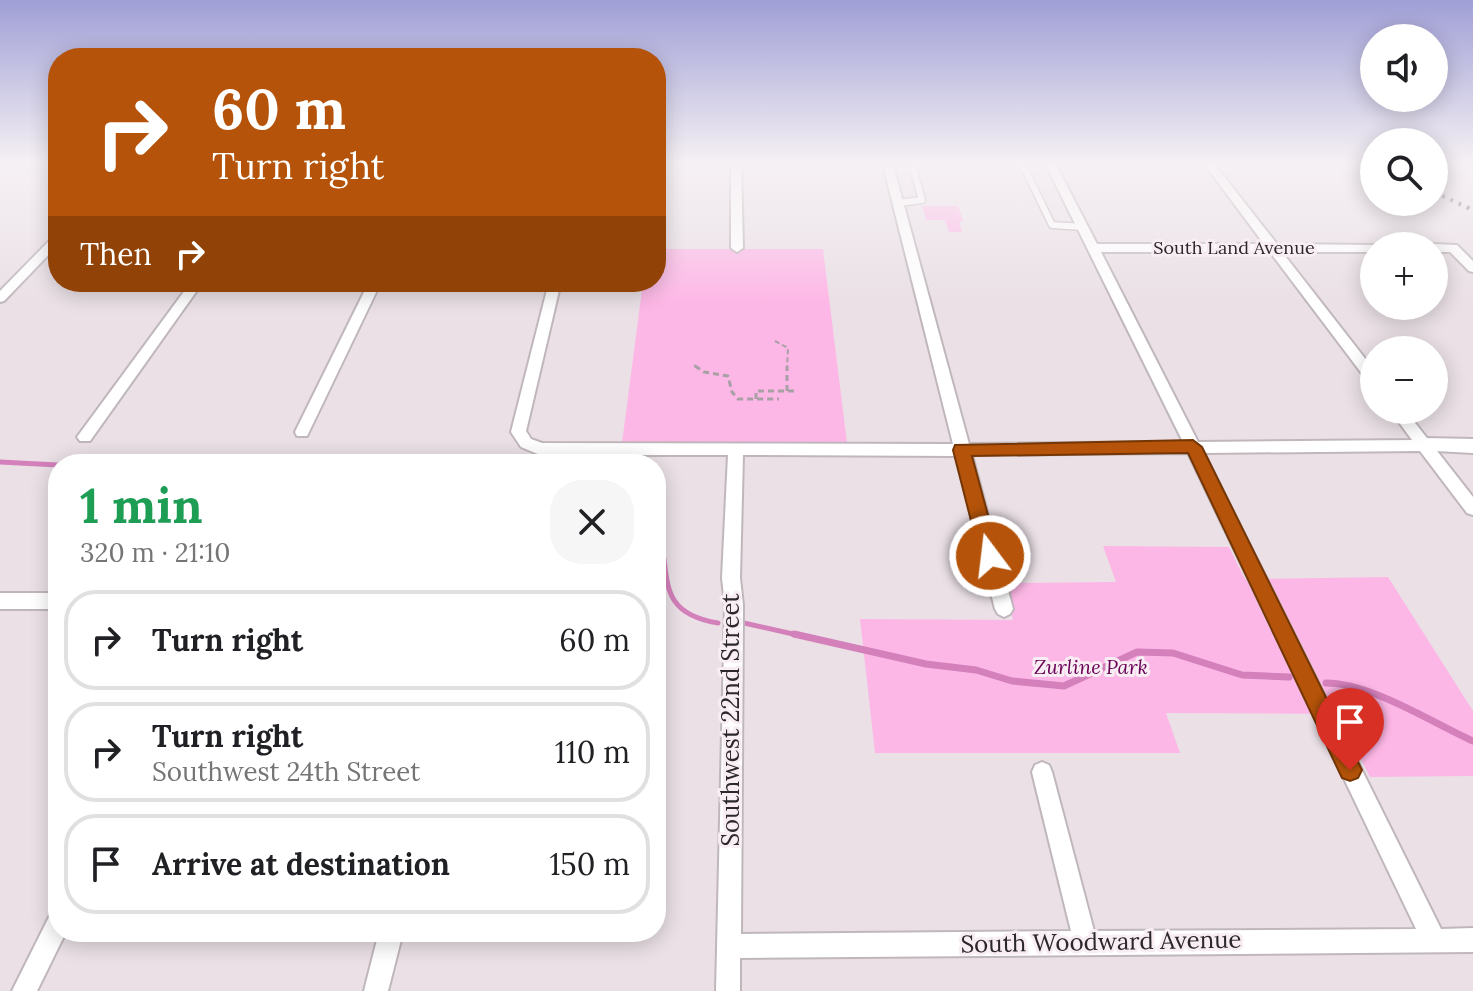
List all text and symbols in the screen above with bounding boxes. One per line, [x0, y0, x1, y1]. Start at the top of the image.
map controls [1360, 24, 1448, 424]
button: sound [1360, 24, 1448, 112]
text: 60 m [212, 73, 346, 144]
icon: right [80, 80, 184, 184]
button: search [1360, 128, 1448, 216]
text: Turn right [212, 143, 385, 189]
icon: right [168, 232, 212, 276]
button: + [1360, 232, 1448, 320]
text: Then [80, 235, 152, 273]
street label: South Land Avenue [1153, 236, 1315, 259]
button: − [1360, 336, 1448, 424]
text: 1 min [80, 475, 203, 536]
button: close [550, 480, 634, 564]
position arrow [948, 514, 1032, 598]
text: 320 m · 21:10 [80, 536, 230, 569]
street label: Southwest 22nd Street [715, 593, 746, 847]
icon: right [84, 618, 128, 662]
text: Turn right [152, 621, 303, 659]
text: 60 m [559, 621, 630, 659]
park label: Zurline Park [1034, 654, 1148, 679]
pin [1316, 688, 1384, 770]
icon: arrive [1328, 700, 1372, 744]
text: Turn right [152, 717, 303, 755]
icon: right [84, 730, 128, 774]
text: 110 m [555, 733, 630, 771]
text: Southwest 24th Street [152, 755, 420, 788]
icon: arrive [84, 842, 128, 886]
text: Arrive at destination [152, 845, 450, 883]
text: 150 m [549, 845, 630, 883]
street label: South Woodward Avenue [960, 924, 1242, 959]

